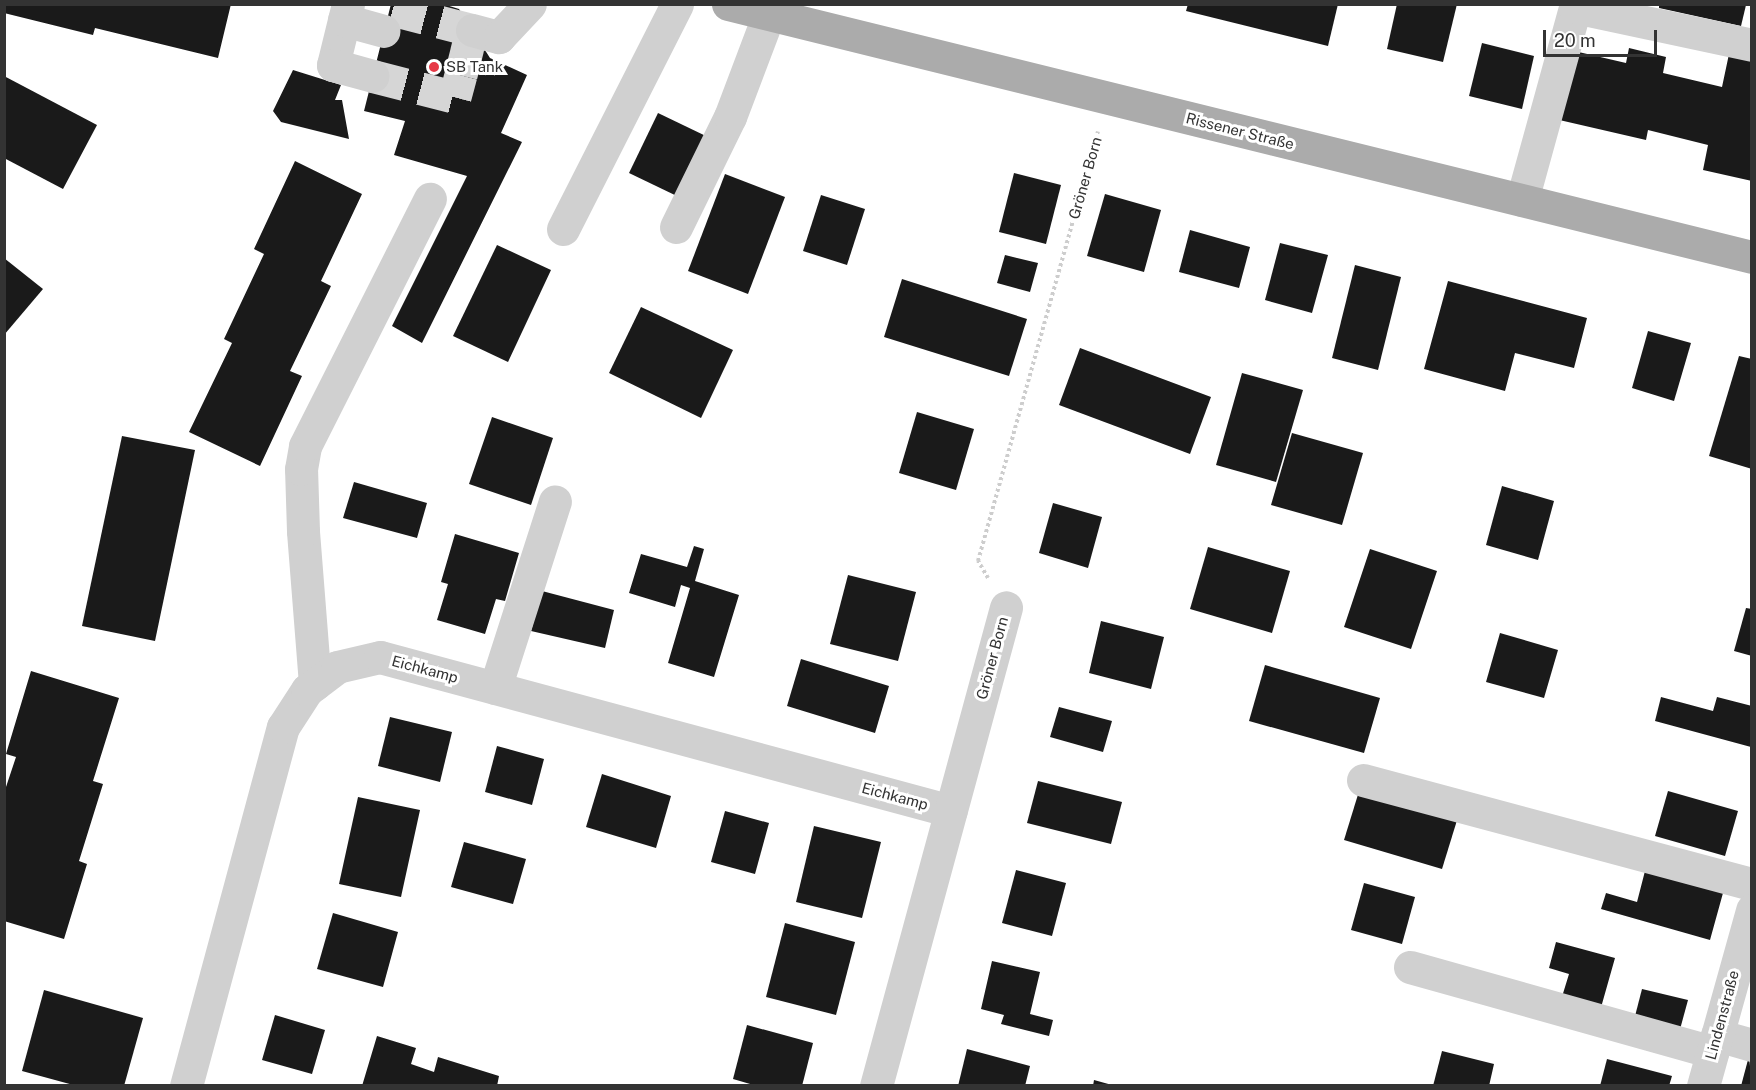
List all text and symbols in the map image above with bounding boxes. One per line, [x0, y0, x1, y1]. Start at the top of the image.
scale bar [1546, 18, 1660, 56]
text: 20 m [1554, 30, 1596, 51]
place label: SB Tank [446, 58, 503, 76]
marker: SB Tank [427, 60, 441, 74]
street label: Rissener Straße [1184, 109, 1296, 153]
street label: Gröner Born [1065, 135, 1105, 221]
street label: Gröner Born [972, 615, 1012, 701]
street label: Eichkamp [390, 652, 460, 686]
street label: Eichkamp [860, 779, 930, 813]
street label: Lindenstraße [1701, 968, 1743, 1062]

